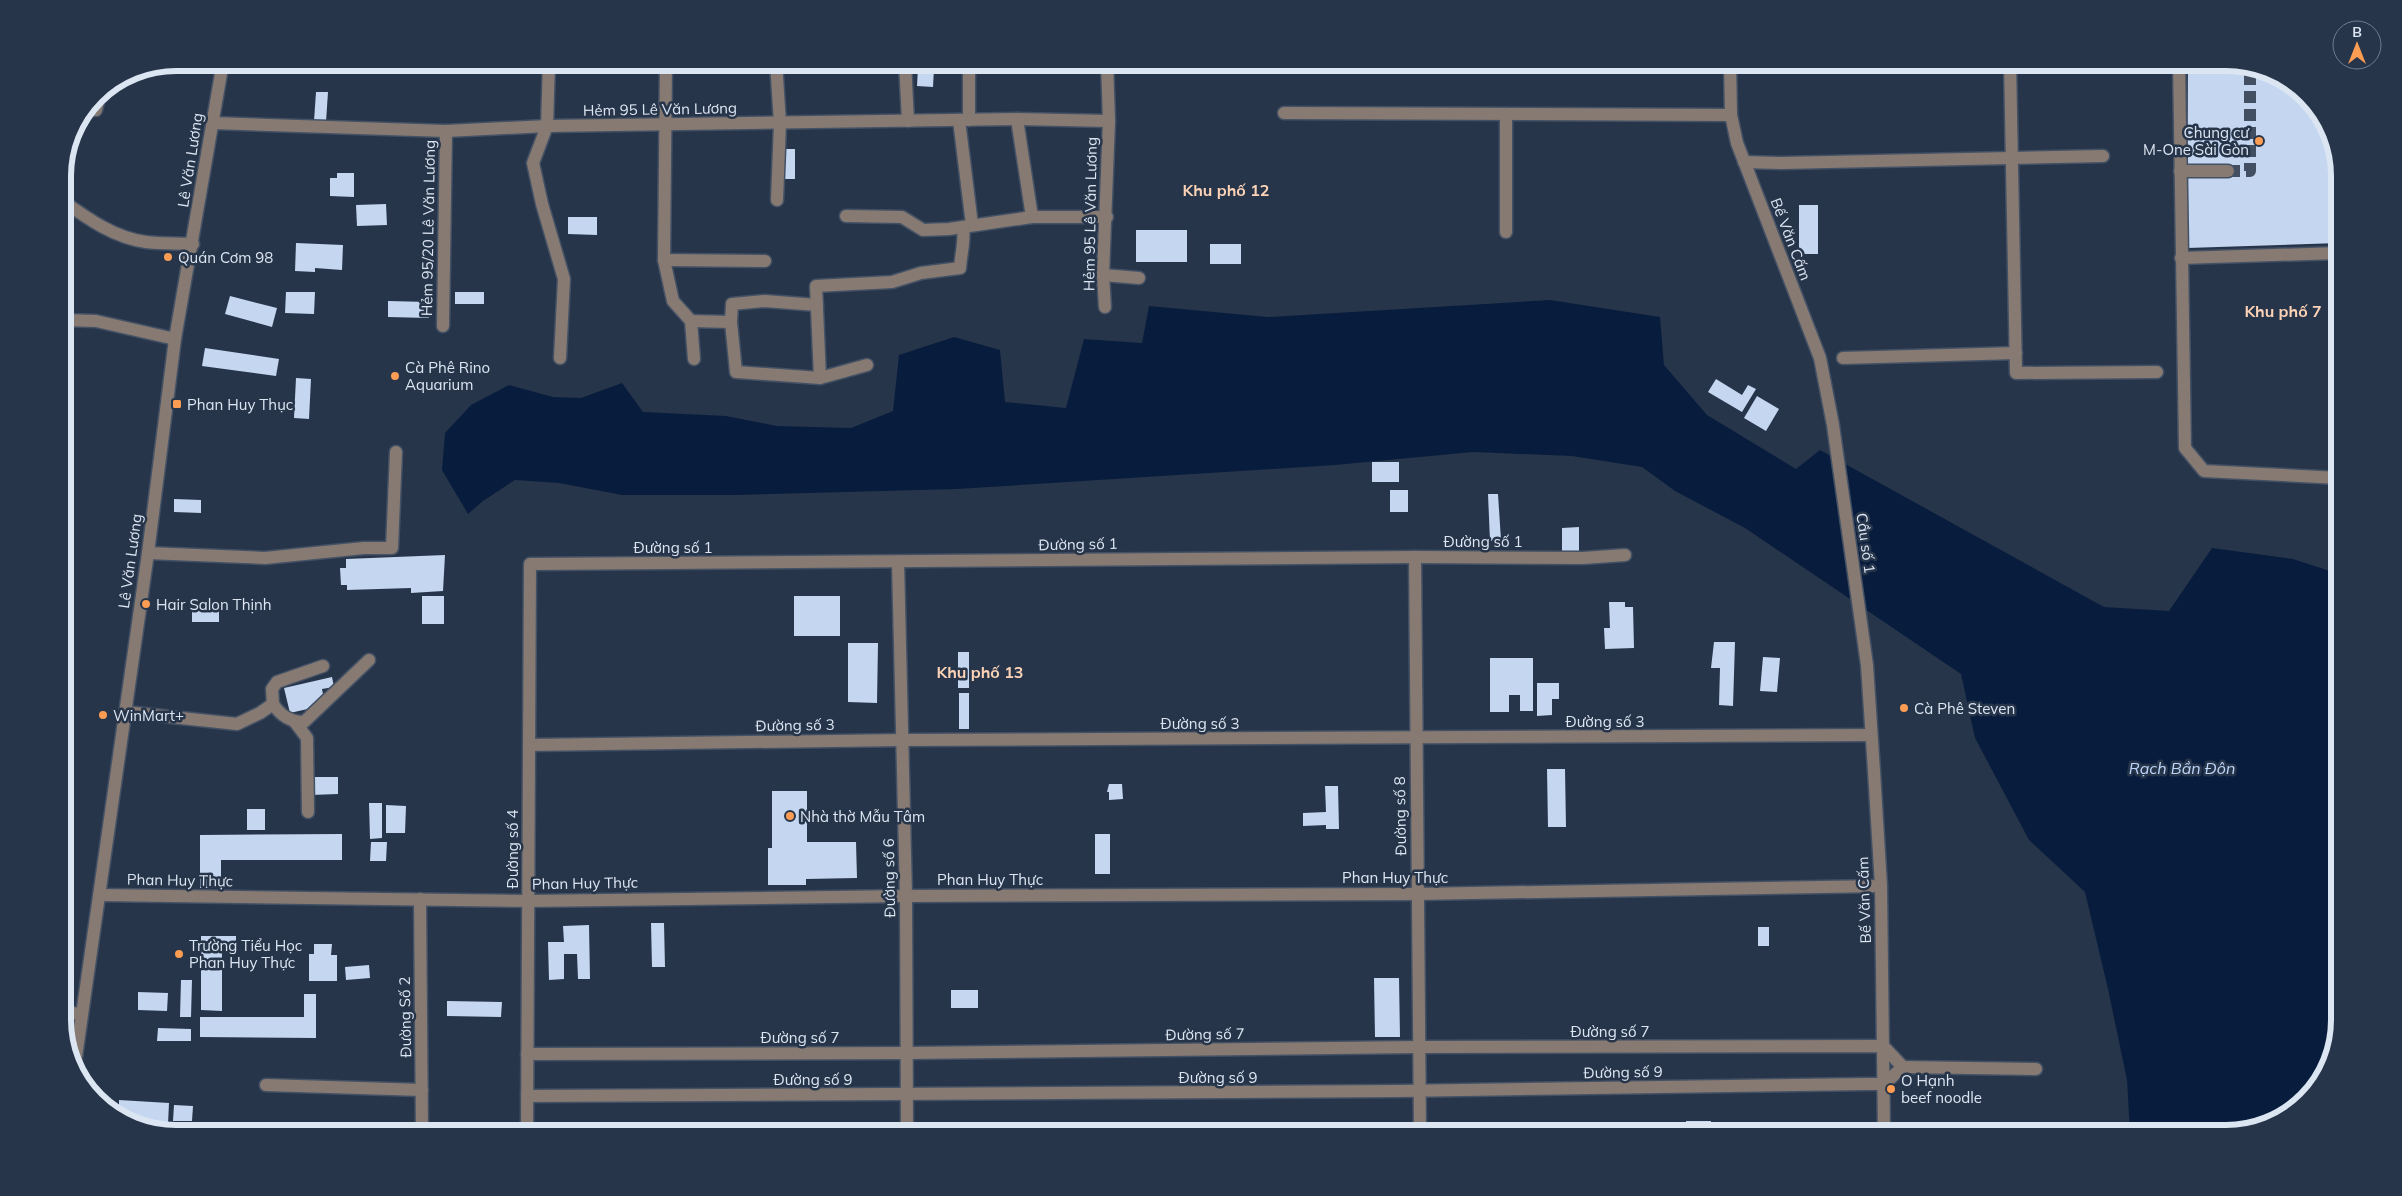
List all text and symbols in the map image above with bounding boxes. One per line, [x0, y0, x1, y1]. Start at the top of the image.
north arrow [2332, 20, 2382, 70]
text: B [2352, 23, 2362, 41]
street label: Hẻm 95 Lê Văn Lương [583, 98, 737, 120]
street label: Lê Văn Lương [173, 111, 207, 209]
place label: Chung cư M-One Sài Gòn [2143, 123, 2250, 159]
marker: Chung cư M-One Sài Gòn [2253, 135, 2265, 147]
street label: Hẻm 95 Lê Văn Lương [1079, 137, 1101, 291]
street label: Hẻm 95/20 Lê Văn Lương [417, 140, 439, 316]
district label: Khu phố 12 [1183, 180, 1269, 200]
street label: Bế Văn Cấm [1767, 195, 1815, 283]
place label: Quán Cơm 98 [178, 248, 273, 267]
marker: Quán Cơm 98 [162, 251, 174, 263]
district label: Khu phố 7 [2244, 301, 2322, 321]
place label: Cà Phê Rino Aquarium [405, 358, 490, 394]
marker: Cà Phê Rino Aquarium [389, 370, 401, 382]
place label: Phan Huy Thục [187, 395, 293, 414]
marker: Phan Huy Thục [171, 398, 183, 410]
street label: Lê Văn Lương [114, 512, 146, 610]
street label: Cầu số 1 [1852, 512, 1880, 574]
street label: Đường số 1 [1443, 532, 1523, 551]
street label: Đường số 1 [1038, 534, 1118, 554]
street label: Đường số 1 [633, 538, 713, 557]
place label: Hair Salon Thịnh [156, 595, 272, 614]
marker: Hair Salon Thịnh [140, 598, 152, 610]
district label: Khu phố 13 [937, 662, 1023, 682]
place label: Cà Phê Steven [1914, 699, 2015, 718]
marker: Cà Phê Steven [1898, 702, 1910, 714]
place label: WinMart+ [113, 706, 184, 725]
marker: WinMart+ [97, 709, 109, 721]
street label: Đường số 3 [1565, 712, 1645, 731]
street label: Đường số 3 [1160, 714, 1240, 733]
street label: Đường số 3 [755, 715, 835, 735]
water label: Rạch Bần Đôn [2129, 758, 2235, 778]
street label: Đường số 8 [1390, 776, 1410, 856]
place label: Nhà thờ Mẫu Tâm [800, 807, 925, 826]
street label: Đường số 4 [503, 809, 522, 889]
marker: Nhà thờ Mẫu Tâm [784, 810, 796, 822]
street label: Đường số 6 [879, 838, 899, 918]
street label: Bế Văn Cấm [1853, 856, 1875, 944]
street label: Phan Huy Thực [1342, 868, 1448, 887]
street label: Phan Huy Thực [127, 870, 233, 890]
street label: Phan Huy Thực [937, 870, 1043, 889]
street label: Phan Huy Thực [532, 873, 638, 893]
place label: Trường Tiểu Học Phan Huy Thực [189, 936, 302, 972]
marker: Trường Tiểu Học Phan Huy Thực [173, 948, 185, 960]
street label: Đường Số 2 [395, 976, 415, 1058]
street label: Đường số 7 [1570, 1022, 1650, 1041]
street label: Đường số 7 [1165, 1024, 1245, 1044]
street label: Đường số 7 [760, 1028, 840, 1047]
street label: Đường số 9 [1583, 1062, 1663, 1082]
street label: Đường số 9 [1178, 1068, 1258, 1087]
street label: Đường số 9 [773, 1070, 853, 1089]
place label: O Hạnh beef noodle [1901, 1071, 1982, 1107]
marker: O Hạnh beef noodle [1885, 1083, 1897, 1095]

